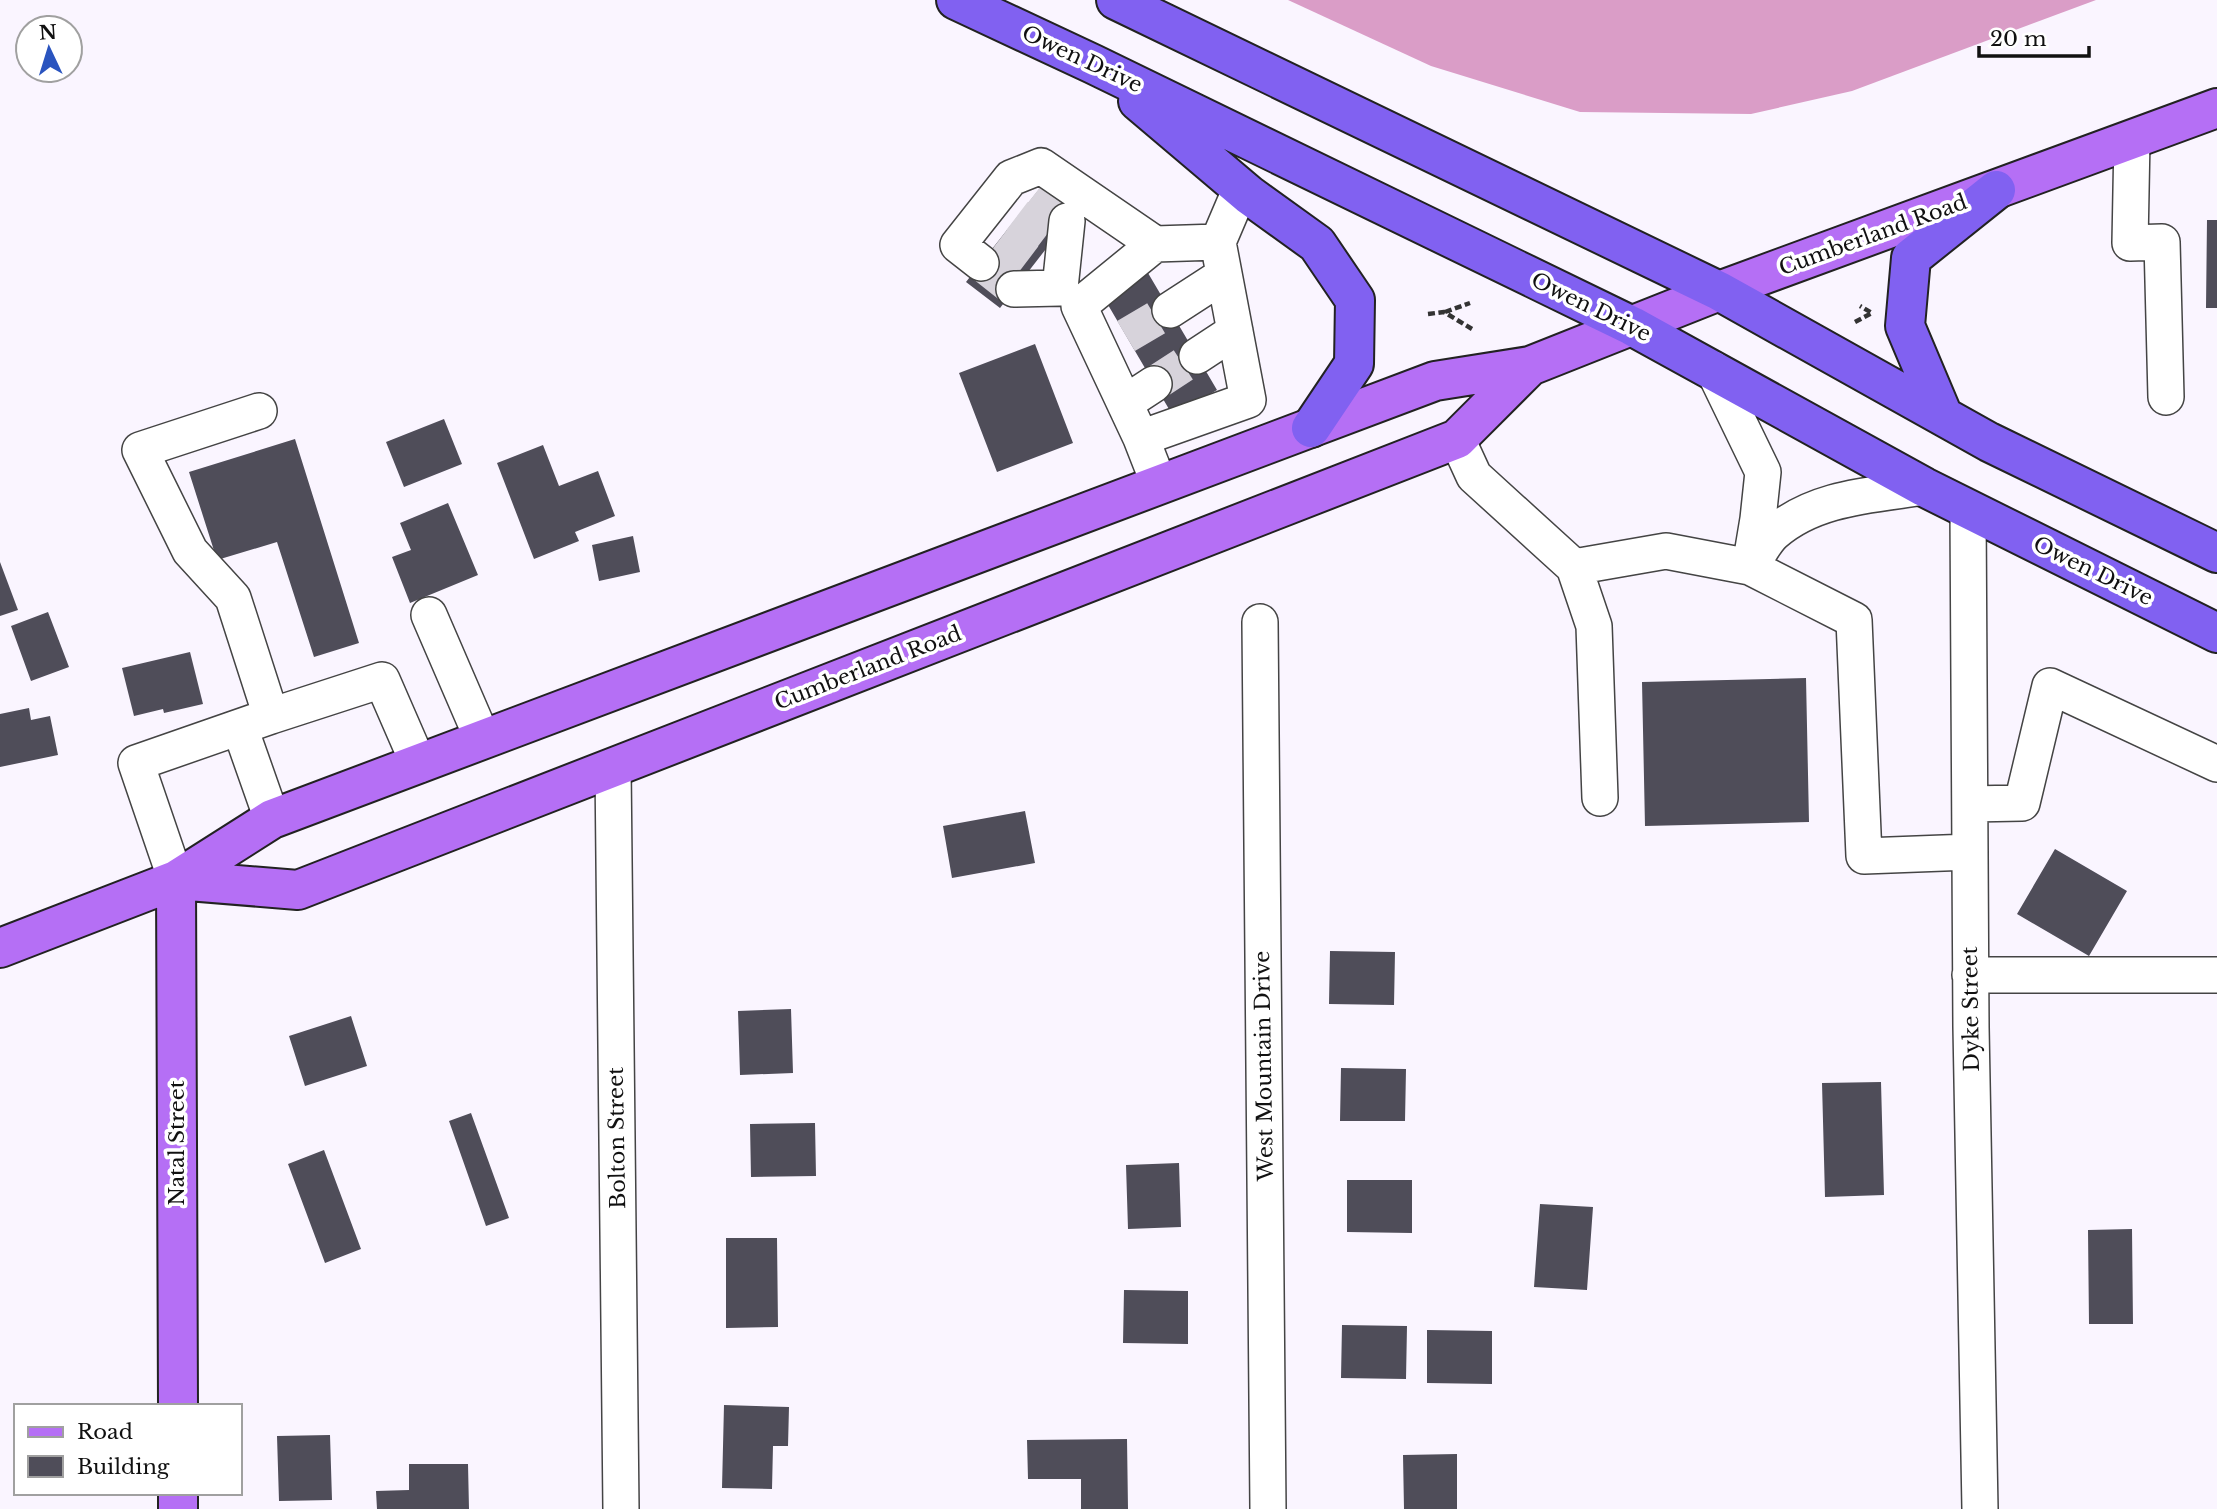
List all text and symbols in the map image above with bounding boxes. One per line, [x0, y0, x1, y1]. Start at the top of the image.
north arrow [14, 14, 84, 84]
scale bar [1979, 14, 2089, 58]
text: N [38, 20, 58, 45]
street label: Owen Drive [1018, 20, 1146, 98]
text: 20 m [1990, 26, 2047, 52]
street label: Cumberland Road [1775, 189, 1971, 281]
street label: Owen Drive [1527, 267, 1655, 347]
street label: Owen Drive [2029, 531, 2157, 611]
street label: Cumberland Road [771, 620, 965, 716]
street label: Dyke Street [1957, 946, 1985, 1072]
street label: West Mountain Drive [1249, 951, 1279, 1182]
street label: Bolton Street [603, 1067, 631, 1209]
street label: Natal Street [164, 1080, 190, 1206]
legend [14, 1404, 242, 1495]
text: Road [77, 1419, 133, 1445]
text: Building [77, 1454, 170, 1480]

